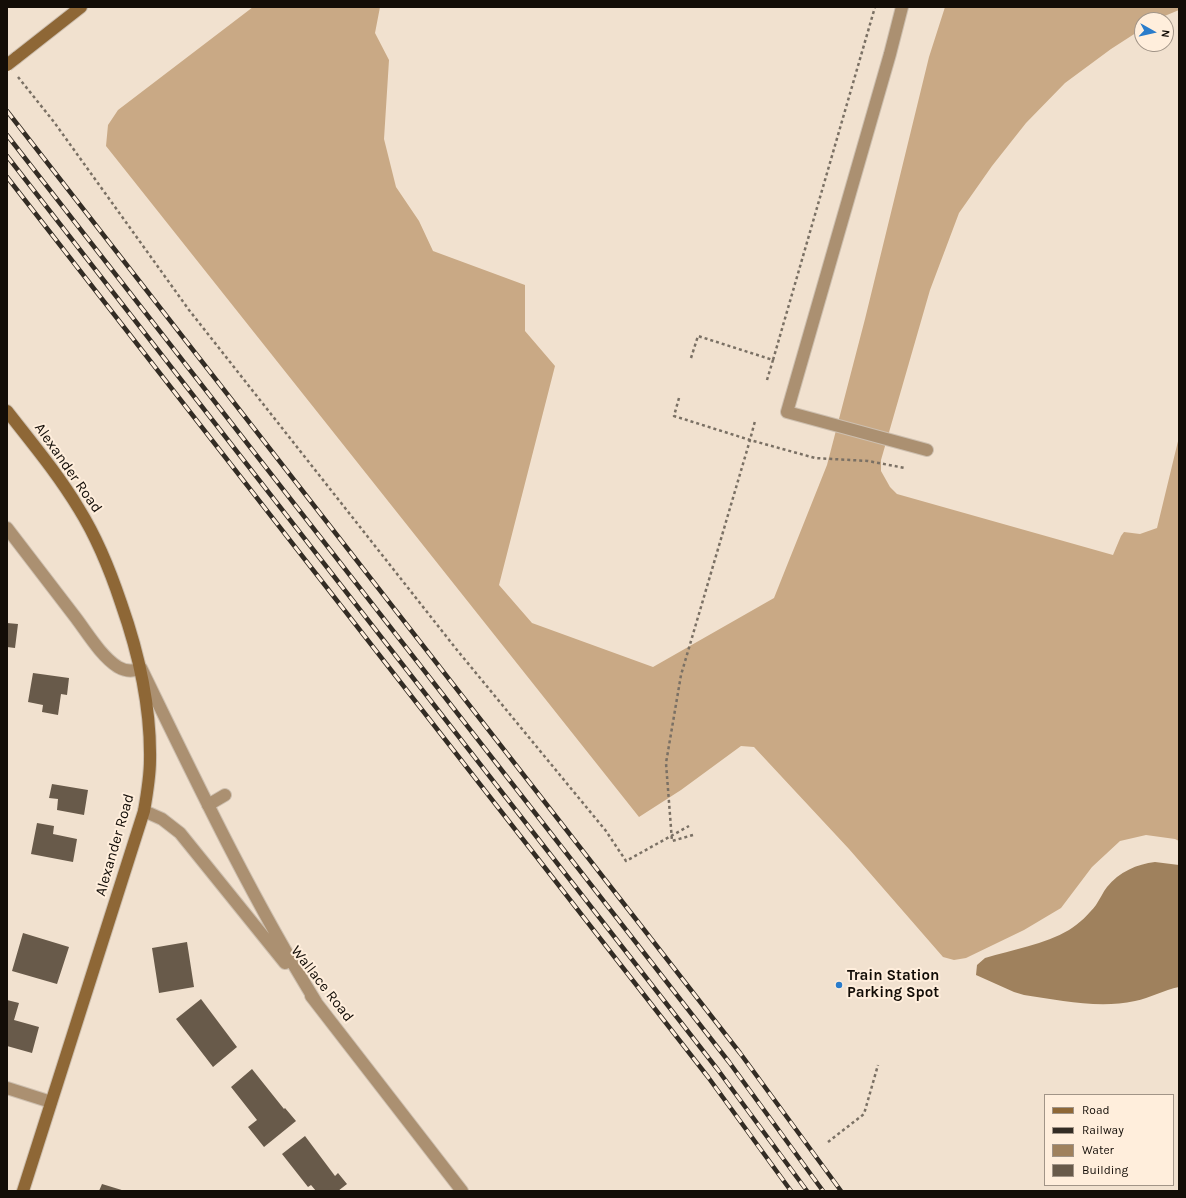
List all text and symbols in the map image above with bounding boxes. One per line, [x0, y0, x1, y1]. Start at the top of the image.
north arrow [1134, 12, 1174, 52]
text: N [1158, 29, 1172, 38]
street label: Alexander Road [30, 420, 106, 516]
street label: Alexander Road [92, 792, 138, 898]
street label: Wallace Road [287, 942, 357, 1026]
place label: Train Station Parking Spot [847, 967, 939, 1002]
marker: Train Station Parking Spot [834, 980, 844, 990]
legend [1044, 1094, 1174, 1186]
text: Road [1082, 1103, 1110, 1117]
text: Railway [1082, 1123, 1124, 1137]
text: Water [1082, 1143, 1114, 1157]
text: Building [1082, 1163, 1128, 1177]

